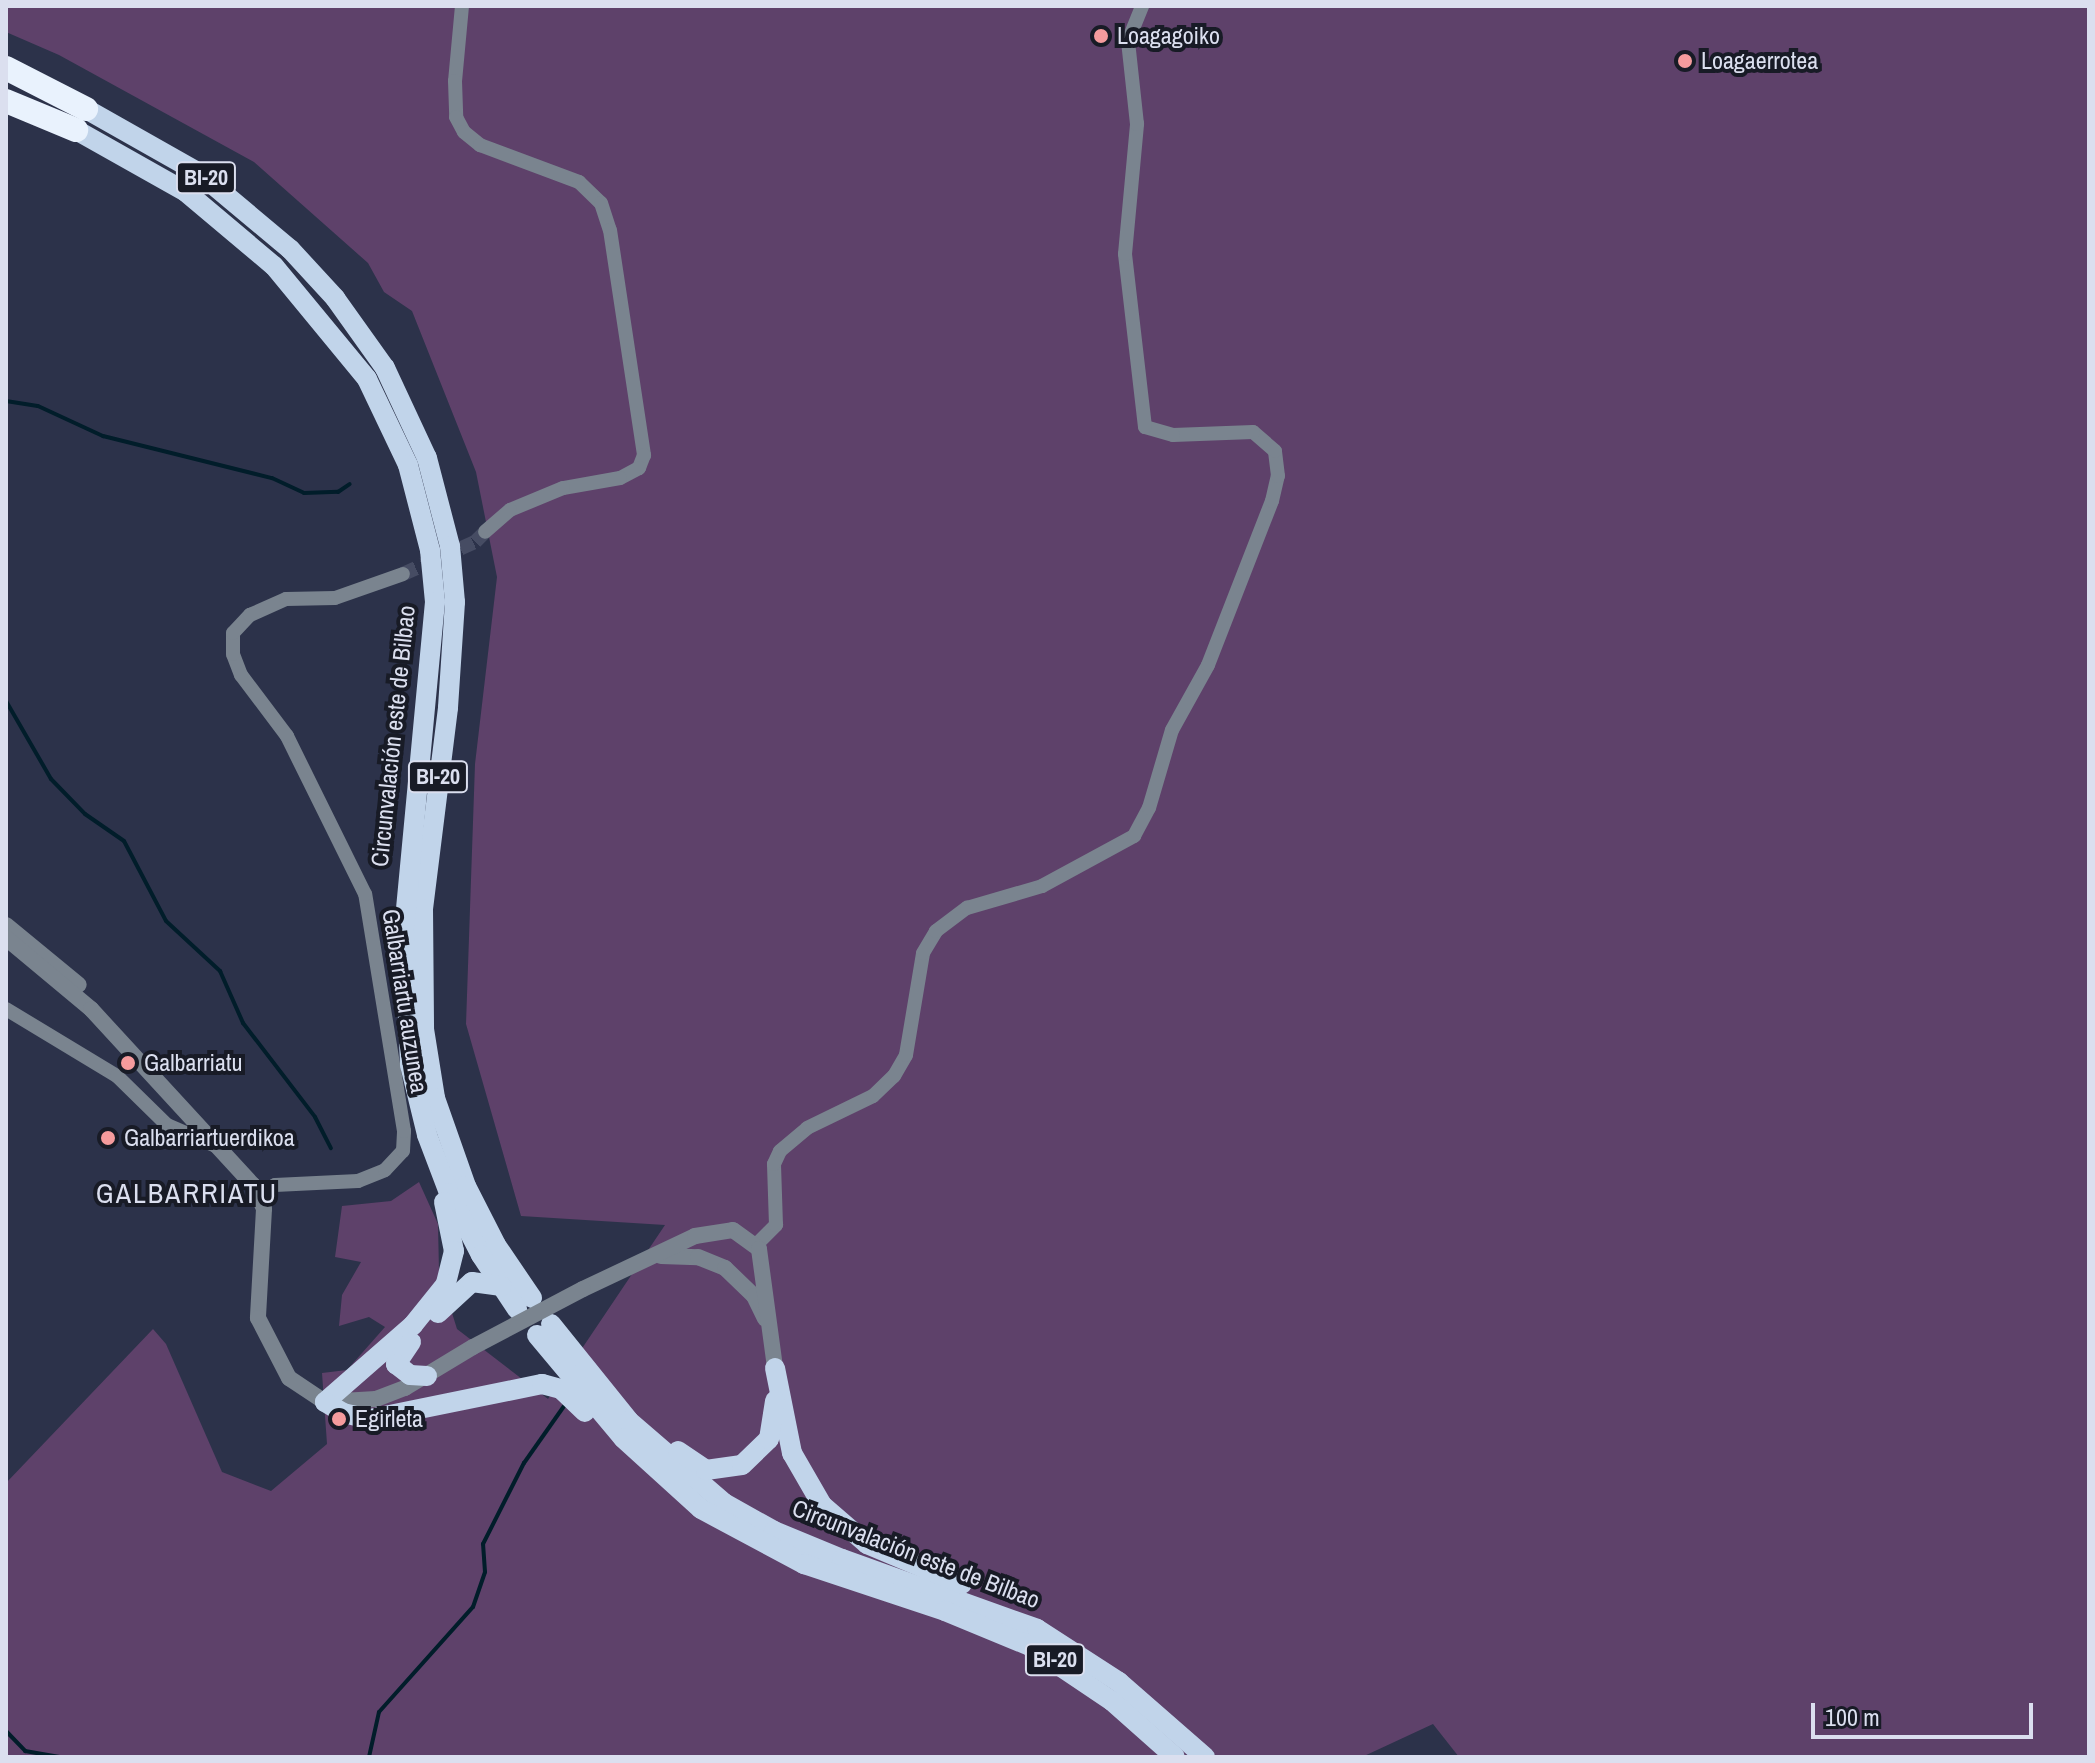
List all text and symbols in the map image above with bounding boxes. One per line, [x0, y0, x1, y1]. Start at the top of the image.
place label: Loagagoiko [1117, 22, 1220, 50]
marker: Loagagoiko [1092, 27, 1110, 45]
place label: Loagaerrotea [1701, 47, 1818, 75]
marker: Loagaerrotea [1676, 52, 1694, 70]
road number: BI-20 [174, 160, 238, 196]
street label: Circunvalación este de Bilbao [365, 604, 421, 868]
road number: BI-20 [406, 759, 470, 795]
street label: Galbarriartu auzunea [376, 907, 434, 1095]
place label: Galbarriatu [144, 1049, 242, 1077]
marker: Galbarriatu [119, 1054, 137, 1072]
place label: Galbarriartuerdikoa [124, 1124, 295, 1152]
marker: Galbarriartuerdikoa [99, 1129, 117, 1147]
district label: GALBARRIATU [96, 1176, 278, 1210]
place label: Egirleta [355, 1405, 423, 1433]
marker: Egirleta [330, 1410, 348, 1428]
street label: Circunvalación este de Bilbao [788, 1494, 1044, 1614]
road number: BI-20 [1023, 1642, 1087, 1678]
scale bar [1815, 1687, 2037, 1737]
text: 100 m [1825, 1701, 1880, 1733]

